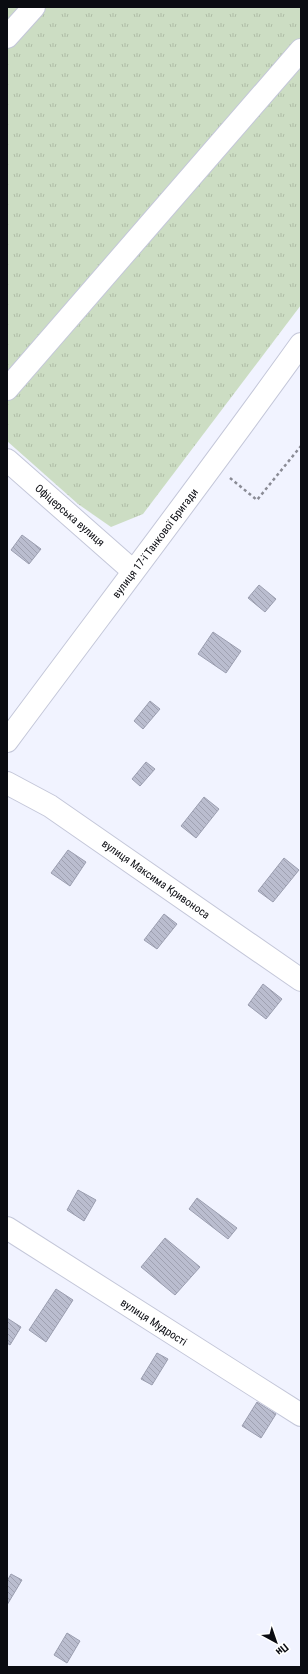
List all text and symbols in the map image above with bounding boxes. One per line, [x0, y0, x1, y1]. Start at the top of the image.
street label: Офіцерська вулиця [32, 482, 107, 549]
street label: вулиця 17-ї Танкової Бригади [110, 486, 201, 601]
street label: вулиця Максима Кривоноса [99, 837, 212, 922]
street label: вулиця Мудрості [118, 1296, 189, 1349]
north arrow [256, 1622, 296, 1662]
text: Пн [273, 1640, 291, 1658]

